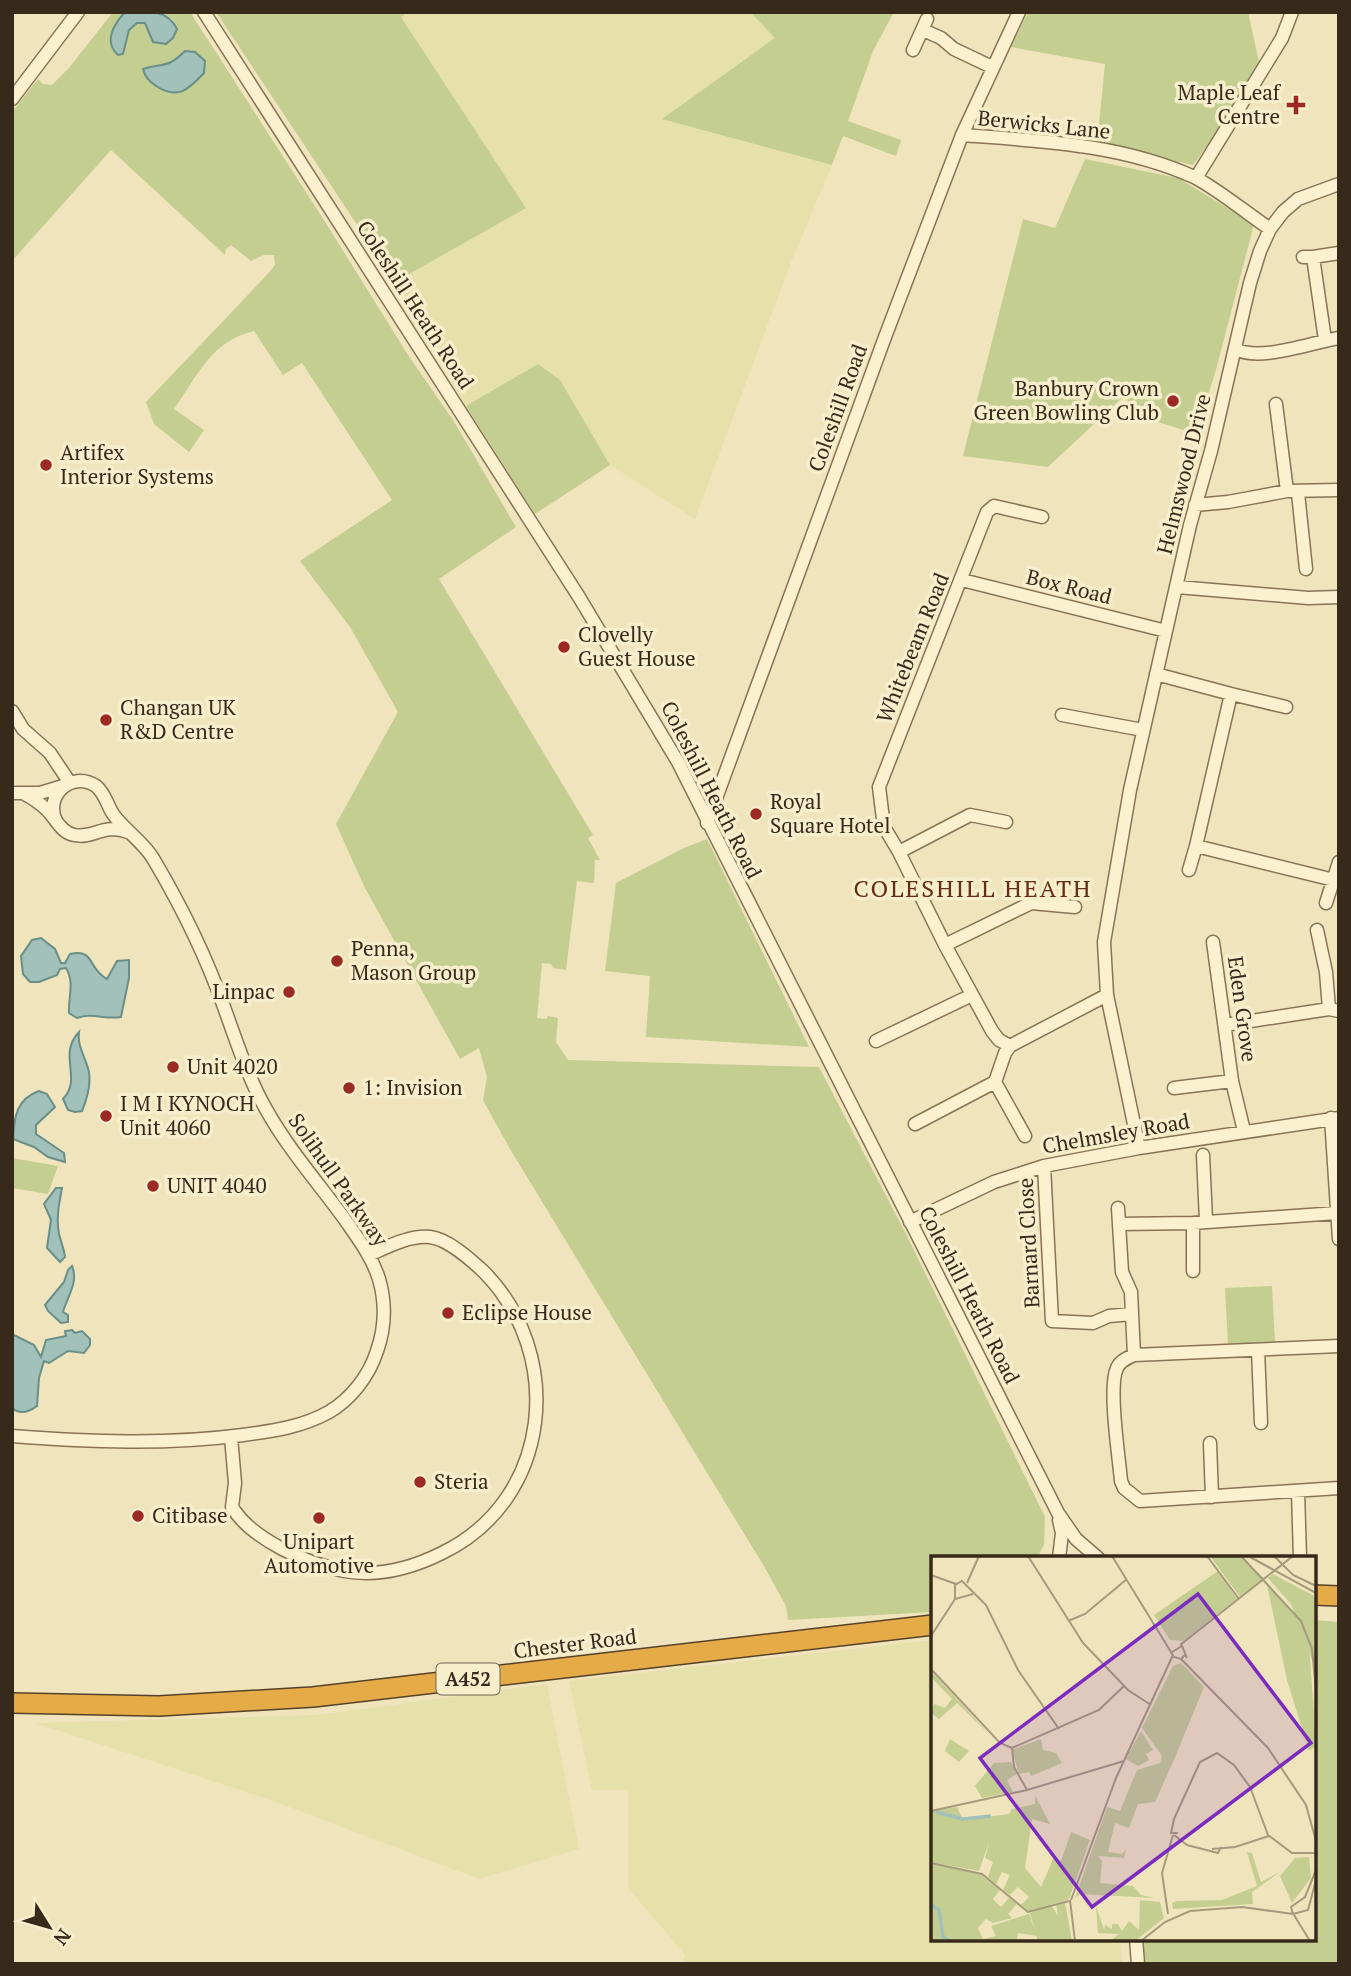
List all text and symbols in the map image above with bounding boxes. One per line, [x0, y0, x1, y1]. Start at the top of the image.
place label: Maple Leaf Centre [1177, 78, 1282, 130]
marker: Maple Leaf Centre [1286, 95, 1306, 115]
street label: Berwicks Lane [976, 103, 1112, 145]
street label: Coleshill Heath Road [351, 215, 481, 394]
street label: Coleshill Road [801, 340, 873, 475]
place label: Banbury Crown Green Bowling Club [974, 374, 1160, 426]
street label: Helmswood Drive [1150, 391, 1217, 557]
marker: Banbury Crown Green Bowling Club [1165, 393, 1181, 409]
place label: Artifex Interior Systems [60, 438, 214, 490]
marker: Artifex Interior Systems [38, 457, 54, 473]
street label: Box Road [1024, 562, 1115, 610]
street label: Whitebeam Road [869, 568, 955, 727]
place label: Clovelly Guest House [578, 620, 696, 672]
marker: Clovelly Guest House [556, 639, 572, 655]
place label: Changan UK R&D Centre [120, 693, 236, 745]
street label: Coleshill Heath Road [655, 696, 769, 883]
marker: Changan UK R&D Centre [98, 712, 114, 728]
place label: Royal Square Hotel [770, 787, 891, 839]
marker: Royal Square Hotel [748, 806, 764, 822]
district label: COLESHILL HEATH [854, 872, 1092, 904]
place label: Penna, Mason Group [351, 934, 476, 986]
marker: Penna, Mason Group [329, 953, 345, 969]
street label: Eden Grove [1222, 954, 1264, 1064]
place label: Linpac [212, 977, 275, 1005]
marker: Linpac [281, 984, 297, 1000]
place label: Unit 4020 [187, 1052, 278, 1080]
marker: Unit 4020 [165, 1059, 181, 1075]
place label: 1: Invision [363, 1073, 463, 1101]
marker: 1: Invision [341, 1080, 357, 1096]
place label: I M I KYNOCH Unit 4060 [120, 1089, 255, 1141]
street label: Chelmsley Road [1040, 1106, 1192, 1160]
street label: Solihull Parkway [283, 1107, 395, 1252]
marker: I M I KYNOCH Unit 4060 [98, 1108, 114, 1124]
place label: UNIT 4040 [167, 1171, 267, 1199]
street label: Barnard Close [1011, 1177, 1045, 1309]
marker: UNIT 4040 [145, 1178, 161, 1194]
street label: Coleshill Heath Road [913, 1201, 1027, 1388]
place label: Eclipse House [462, 1298, 592, 1326]
marker: Eclipse House [440, 1305, 456, 1321]
place label: Steria [434, 1467, 489, 1495]
marker: Steria [412, 1474, 428, 1490]
place label: Citibase [152, 1501, 228, 1529]
marker: Citibase [130, 1508, 146, 1524]
marker: Unipart Automotive [311, 1510, 327, 1526]
place label: Unipart Automotive [264, 1527, 374, 1579]
inset map [931, 1556, 1316, 1941]
street label: Chester Road [512, 1622, 638, 1664]
road number: A452 [436, 1664, 500, 1694]
north arrow [14, 1892, 84, 1962]
text: N [48, 1924, 77, 1951]

